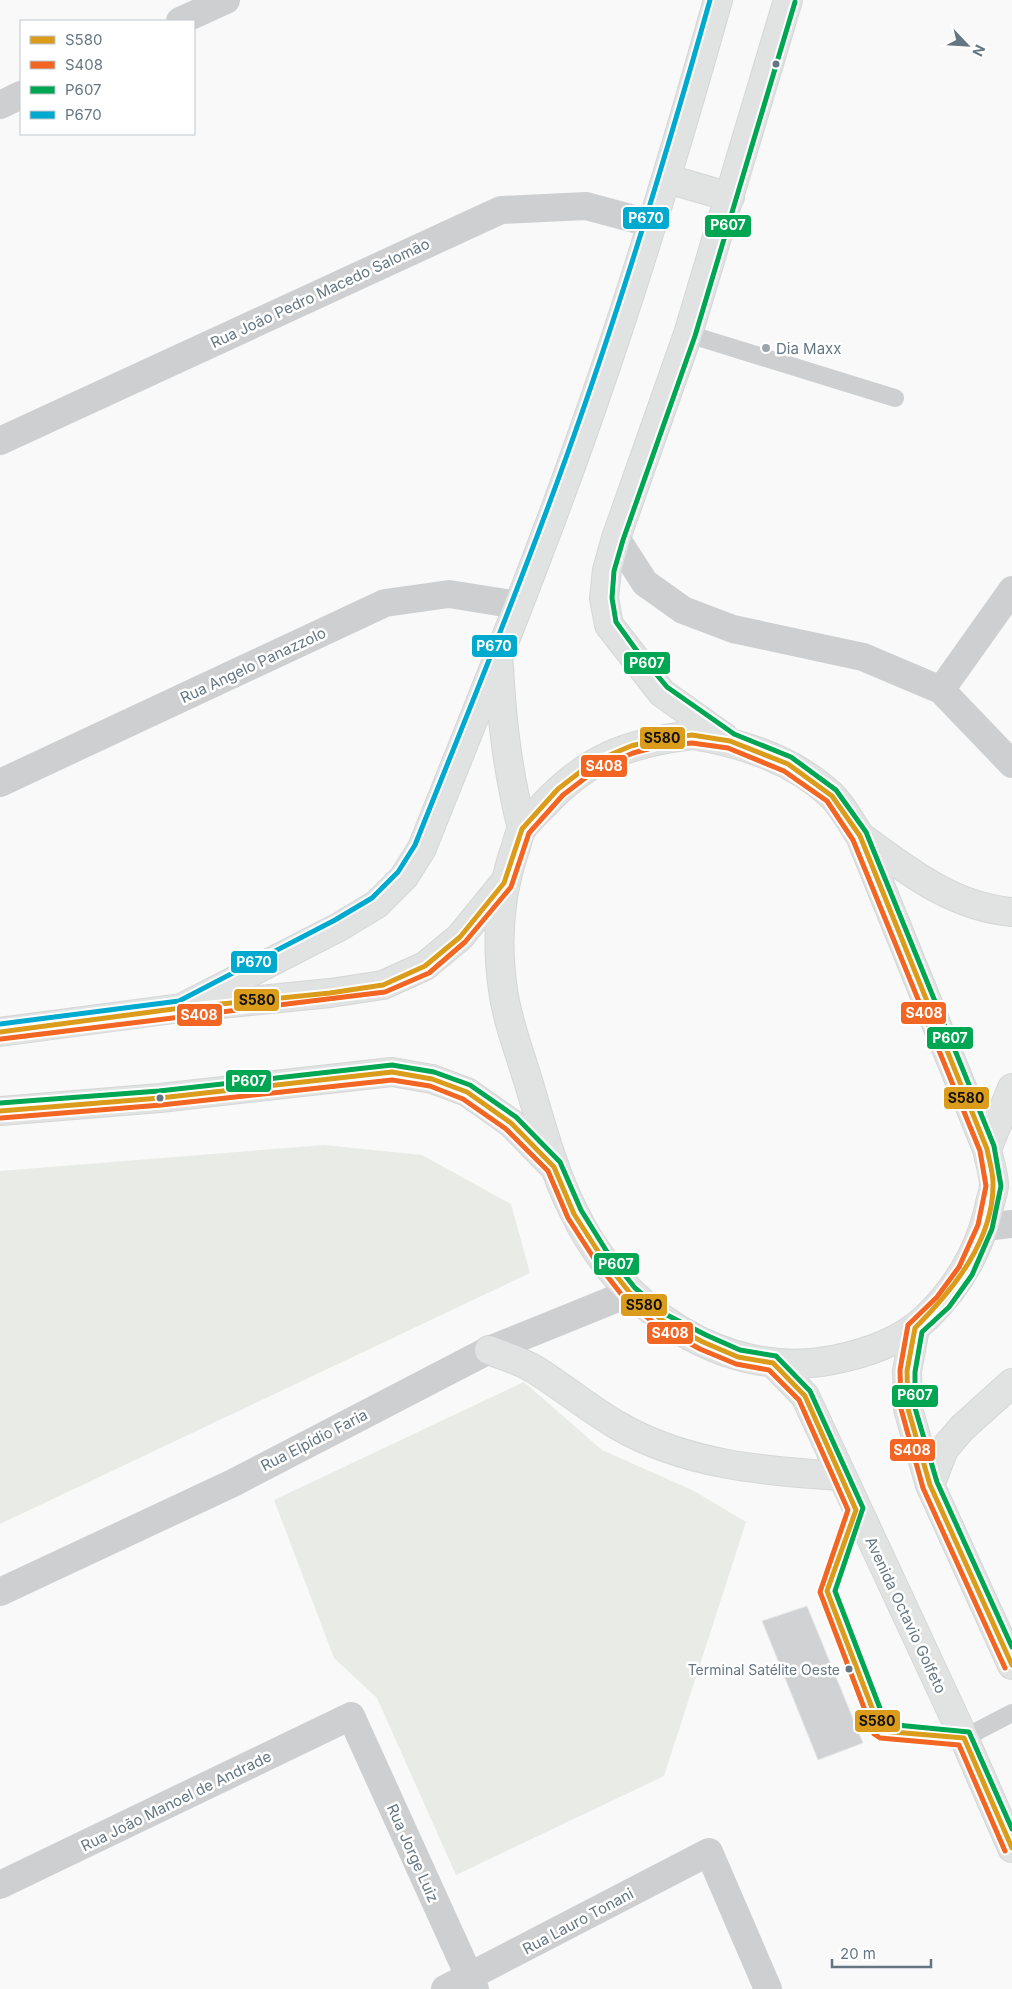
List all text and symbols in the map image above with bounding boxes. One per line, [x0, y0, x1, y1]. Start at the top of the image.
legend [20, 20, 195, 135]
north arrow [942, 20, 992, 70]
text: S580 [65, 30, 103, 49]
text: N [969, 42, 989, 59]
text: S408 [65, 55, 103, 74]
unlabelled marker [771, 59, 781, 69]
text: P607 [65, 80, 102, 99]
text: P670 [65, 105, 102, 124]
line badge: P670 [622, 206, 670, 230]
text: P670 [628, 209, 664, 226]
line badge: P607 [704, 214, 752, 238]
text: P607 [710, 216, 746, 233]
street label: Rua João Pedro Macedo Salomão [207, 234, 433, 352]
place label: Dia Maxx [776, 339, 841, 358]
marker: Dia Maxx [760, 342, 772, 354]
street label: Rua Angelo Panazzolo [177, 623, 329, 707]
line badge: P670 [471, 634, 518, 658]
text: P670 [476, 637, 512, 654]
line badge: P607 [623, 651, 671, 675]
text: P607 [629, 654, 665, 671]
line badge: S580 [639, 726, 686, 750]
text: S580 [644, 729, 680, 746]
line badge: S408 [580, 754, 628, 778]
text: S408 [585, 757, 623, 774]
line badge: P670 [230, 950, 278, 974]
text: P670 [236, 953, 272, 970]
line badge: S580 [233, 988, 280, 1012]
text: S580 [239, 991, 275, 1008]
line badge: S408 [900, 1001, 947, 1025]
line badge: S408 [176, 1003, 223, 1027]
text: S408 [905, 1004, 943, 1021]
text: S408 [180, 1006, 218, 1023]
line badge: P607 [926, 1026, 974, 1050]
text: P607 [932, 1029, 968, 1046]
line badge: P607 [225, 1069, 272, 1093]
text: P607 [231, 1072, 267, 1089]
line badge: S580 [943, 1086, 990, 1110]
text: S580 [948, 1089, 984, 1106]
unlabelled marker [155, 1093, 165, 1103]
line badge: P607 [593, 1252, 640, 1276]
text: P607 [598, 1255, 634, 1272]
line badge: S580 [620, 1293, 668, 1317]
text: S580 [626, 1296, 662, 1313]
line badge: S408 [646, 1321, 694, 1345]
text: S408 [651, 1324, 689, 1341]
line badge: P607 [891, 1384, 939, 1408]
text: P607 [897, 1386, 933, 1403]
street label: Rua Elpídio Faria [257, 1405, 371, 1475]
line badge: S408 [889, 1438, 936, 1462]
text: S408 [893, 1441, 931, 1458]
street label: Avenida Octavio Golfeto [861, 1534, 951, 1696]
place label: Terminal Satélite Oeste [688, 1661, 840, 1678]
marker: Terminal Satélite Oeste [844, 1664, 854, 1674]
line badge: S580 [854, 1709, 901, 1733]
text: S580 [859, 1712, 895, 1729]
street label: Rua João Manoel de Andrade [78, 1747, 274, 1855]
street label: Rua Jorge Luiz [383, 1801, 443, 1905]
street label: Rua Lauro Tonani [519, 1884, 637, 1958]
scale bar [832, 1936, 931, 1968]
text: 20 m [840, 1944, 876, 1963]

